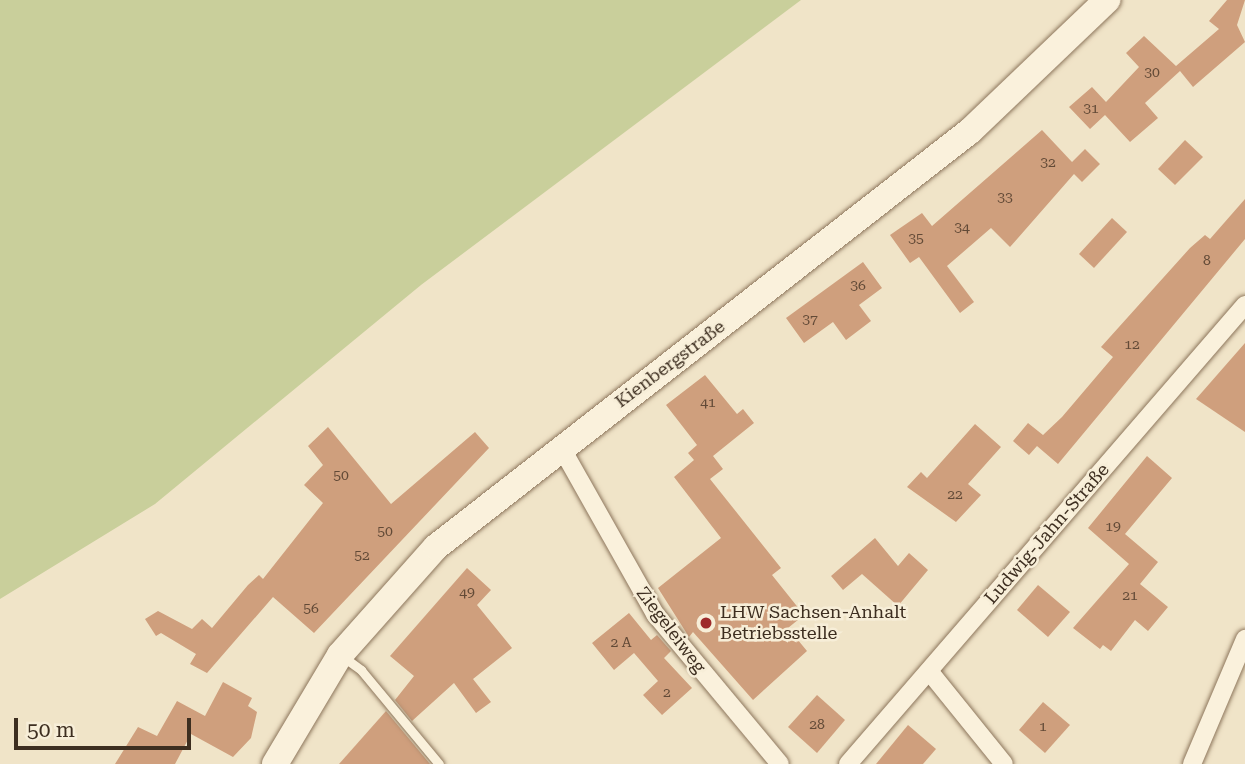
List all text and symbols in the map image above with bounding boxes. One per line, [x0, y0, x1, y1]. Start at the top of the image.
house number: 30 [1144, 64, 1160, 80]
house number: 31 [1083, 100, 1099, 116]
house number: 32 [1040, 154, 1056, 170]
house number: 33 [997, 189, 1013, 205]
house number: 34 [954, 219, 970, 235]
house number: 35 [908, 230, 924, 246]
house number: 8 [1203, 252, 1211, 268]
house number: 36 [850, 277, 866, 293]
house number: 37 [802, 311, 818, 327]
street label: Kienbergstraße [611, 316, 729, 412]
house number: 12 [1124, 336, 1140, 352]
house number: 41 [700, 394, 716, 410]
street label: Ludwig-Jahn-Straße [980, 459, 1114, 609]
house number: 50 [333, 467, 349, 483]
house number: 22 [947, 486, 963, 502]
house number: 19 [1105, 518, 1121, 534]
house number: 50 [377, 523, 393, 539]
house number: 52 [354, 547, 370, 563]
street label: Ziegeleiweg [632, 583, 710, 677]
house number: 49 [459, 584, 475, 600]
house number: 21 [1122, 587, 1138, 603]
house number: 56 [303, 600, 319, 616]
place label: LHW Sachsen-Anhalt Betriebsstelle [720, 602, 906, 644]
marker: LHW Sachsen-Anhalt Betriebsstelle [698, 615, 714, 631]
house number: 2 A [610, 634, 632, 650]
house number: 2 [663, 684, 671, 700]
scale bar [18, 704, 194, 748]
house number: 28 [809, 716, 825, 732]
text: 50 m [27, 718, 75, 742]
house number: 1 [1039, 718, 1047, 734]

